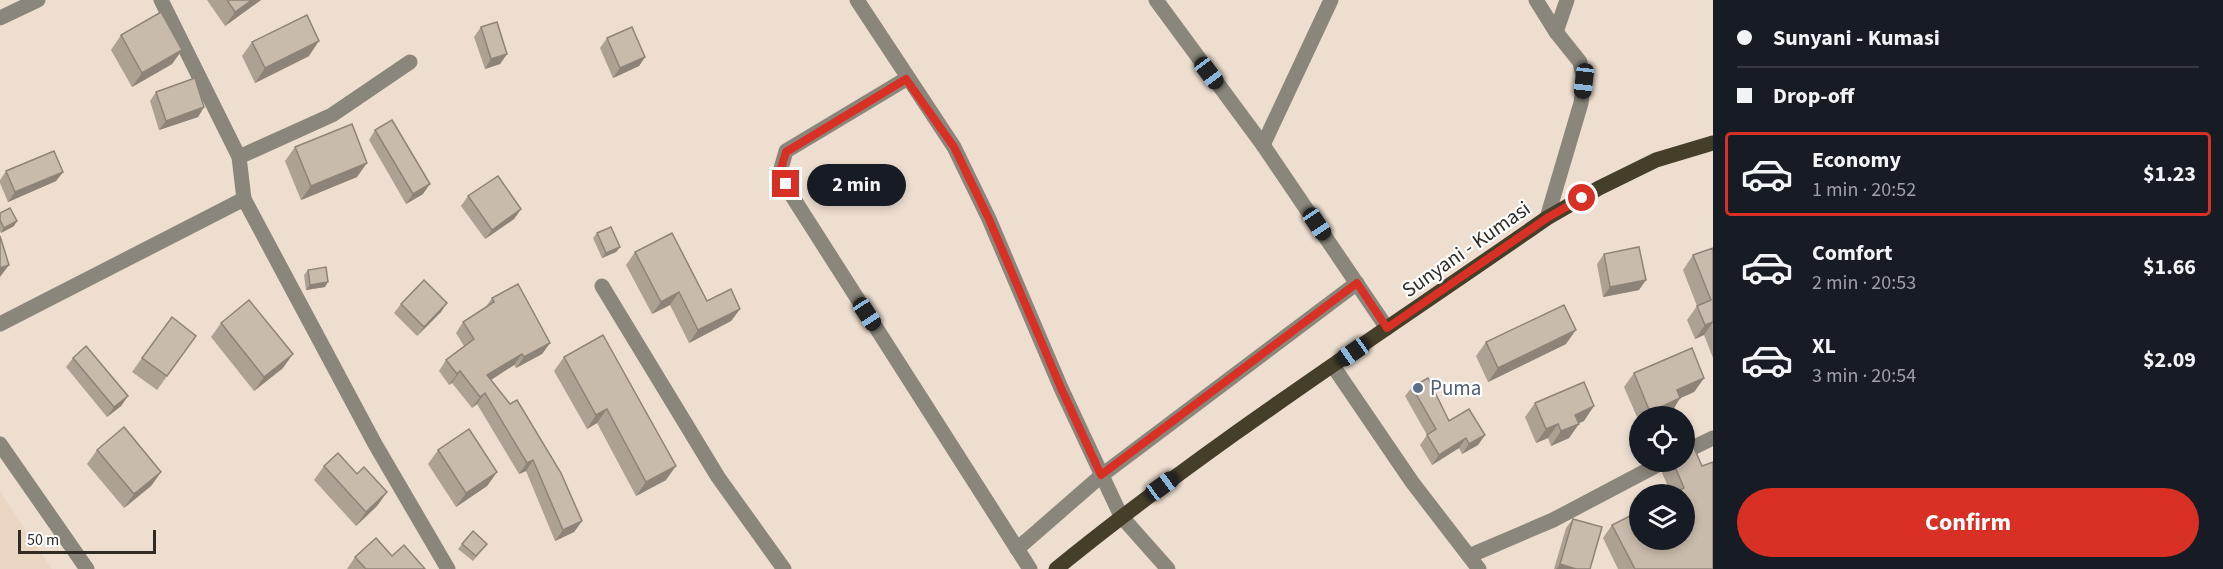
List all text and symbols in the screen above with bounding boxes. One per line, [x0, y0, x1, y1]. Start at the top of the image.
text: Sunyani - Kumasi [1773, 22, 1940, 54]
car [1191, 53, 1227, 93]
car [1573, 62, 1595, 100]
text: Drop-off [1773, 80, 1854, 112]
text: Economy [1812, 144, 1901, 176]
icon: car [1740, 147, 1794, 201]
text: $1.23 [2143, 158, 2196, 190]
callout: 2 min [807, 163, 906, 205]
route end [772, 170, 799, 197]
text: 2 min [832, 171, 881, 199]
text: 1 min · 20:52 [1812, 176, 1916, 204]
route start [1568, 184, 1595, 211]
street label: Sunyani - Kumasi [1396, 193, 1536, 305]
car [1299, 204, 1335, 244]
text: Comfort [1812, 237, 1893, 269]
icon: car [1740, 240, 1794, 294]
text: $1.66 [2143, 251, 2196, 283]
text: 2 min · 20:53 [1812, 269, 1916, 297]
car [850, 294, 884, 334]
text: XL [1812, 330, 1836, 362]
icon: car [1740, 333, 1794, 387]
car [1333, 334, 1373, 370]
text: $2.09 [2143, 344, 2196, 376]
text: 3 min · 20:54 [1812, 362, 1916, 390]
place label: Puma [1430, 373, 1481, 403]
marker: Puma [1411, 381, 1425, 395]
map controls [1629, 406, 1695, 550]
button: locate [1629, 406, 1695, 472]
car [1142, 468, 1182, 504]
button: layers [1629, 484, 1695, 550]
button: Confirm [1737, 488, 2199, 557]
scale bar [18, 527, 156, 554]
text: 50 m [27, 529, 59, 551]

